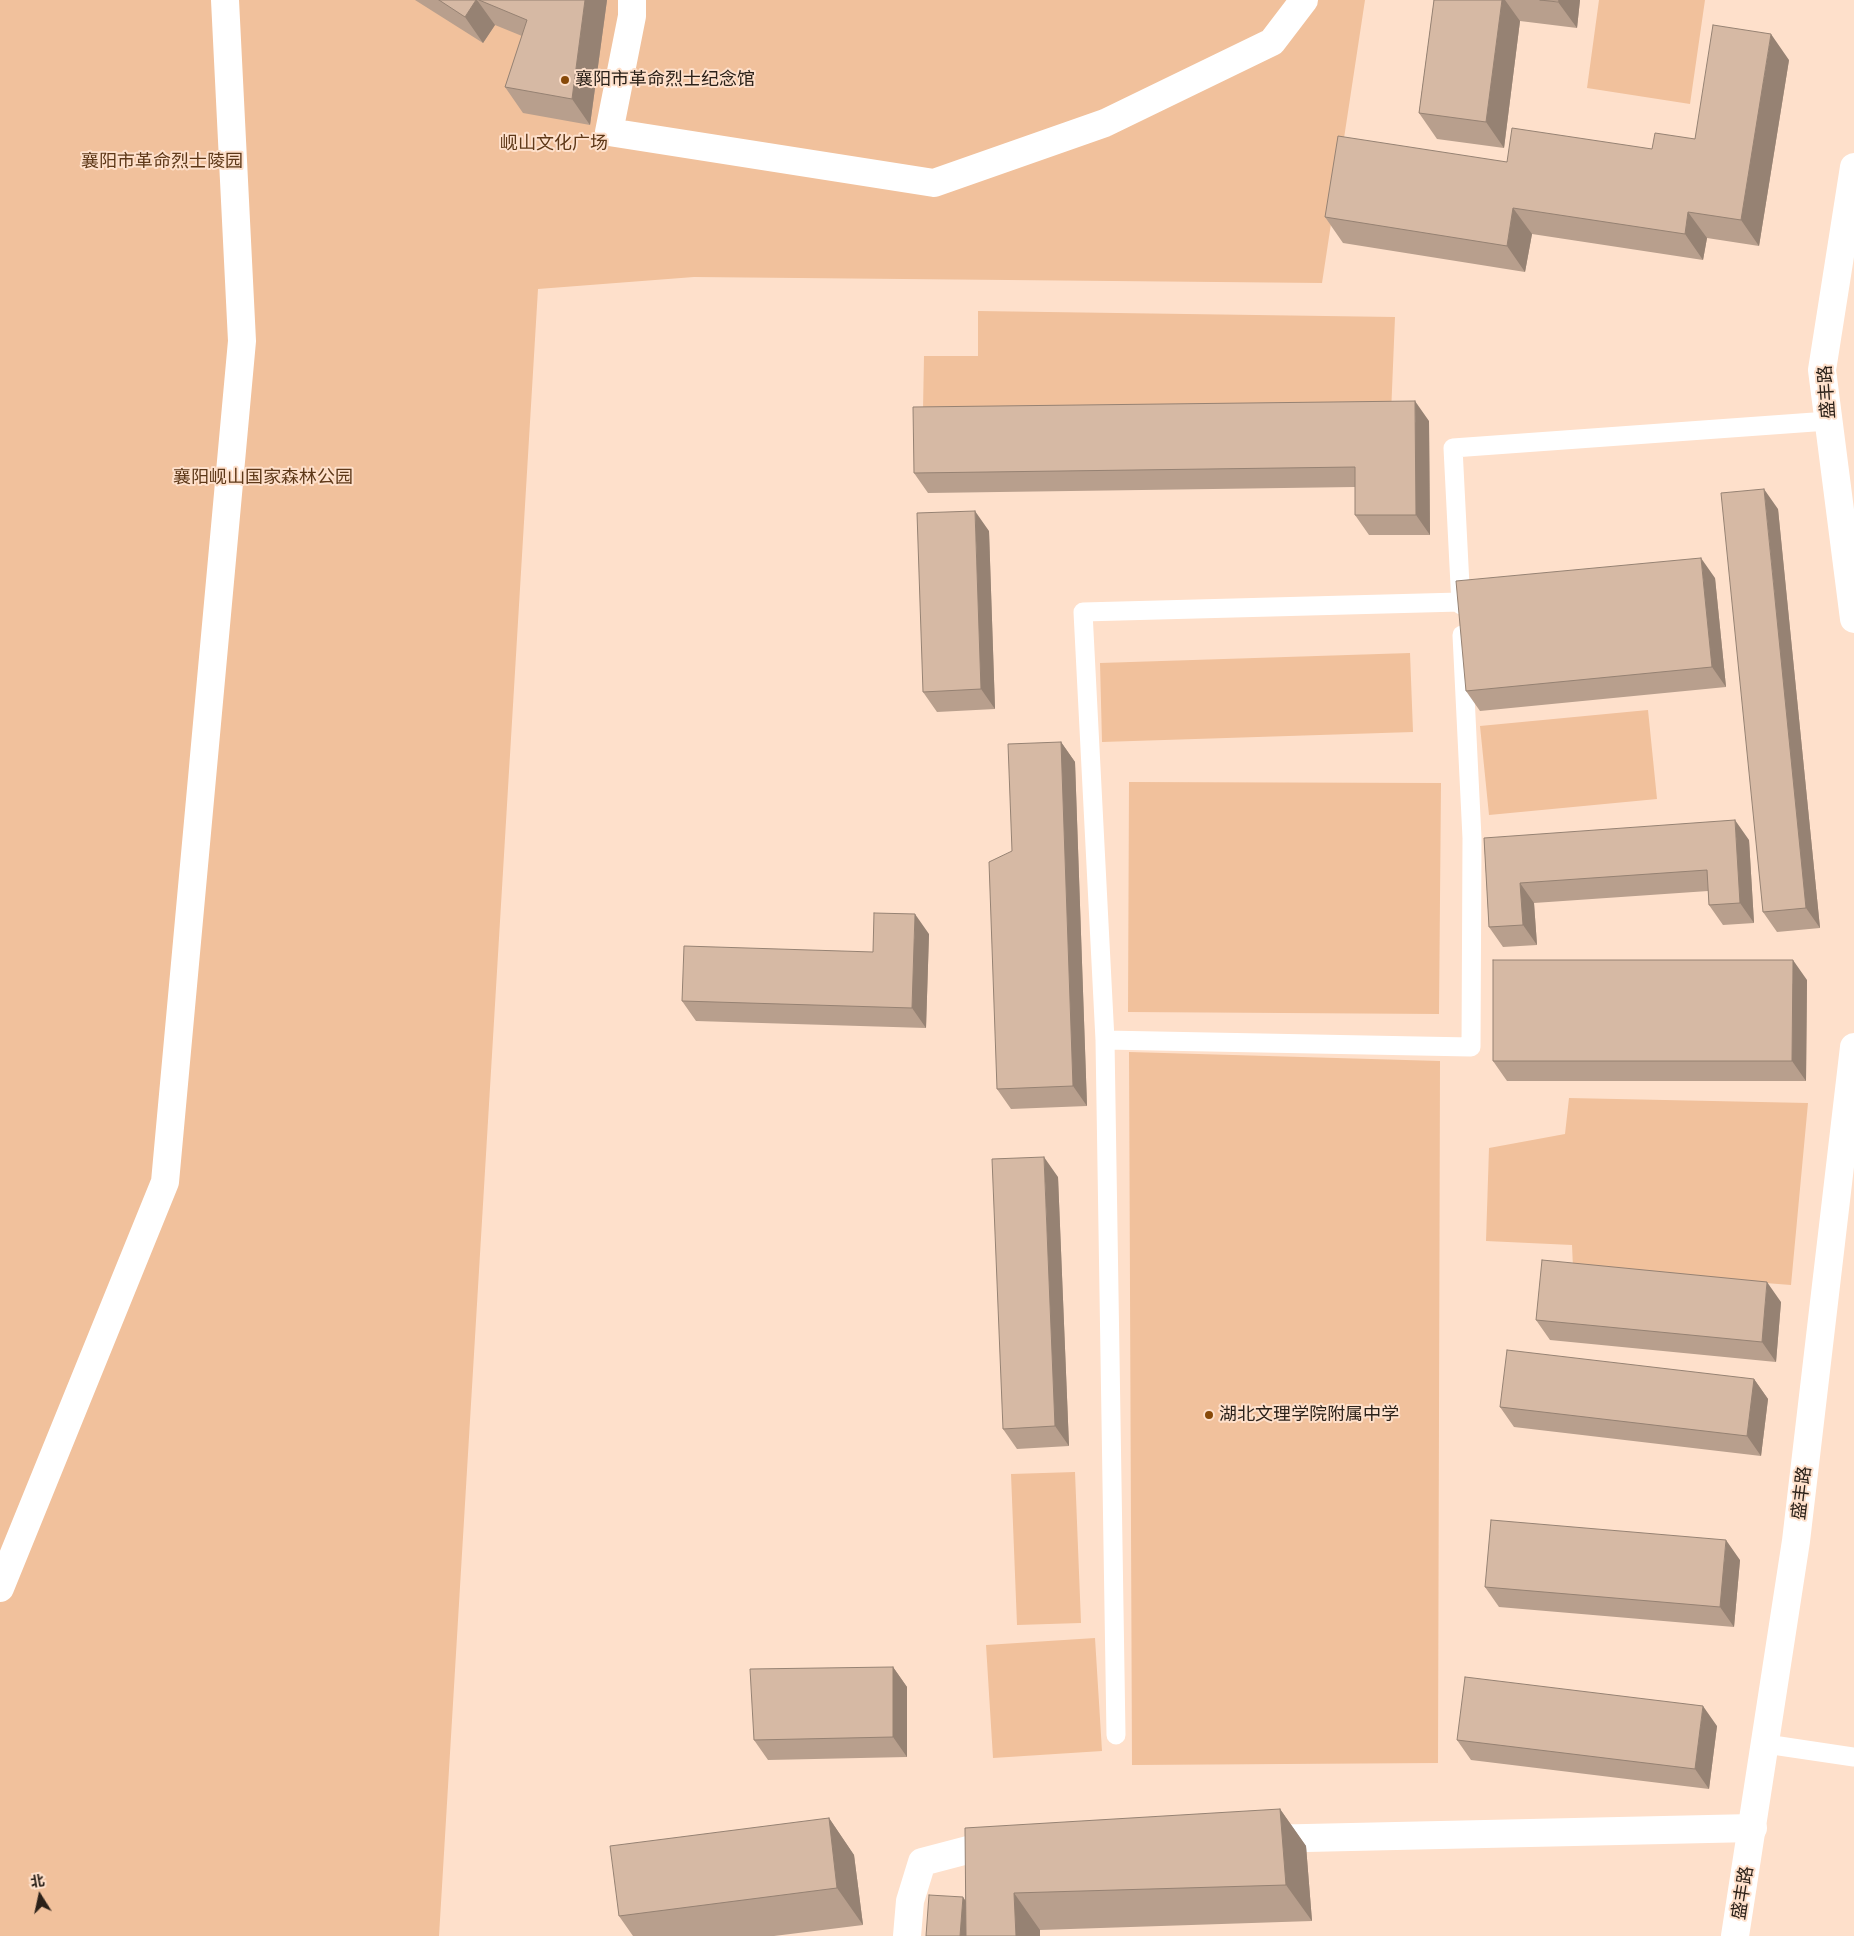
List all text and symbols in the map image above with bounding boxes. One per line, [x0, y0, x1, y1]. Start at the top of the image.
place label: 襄阳市革命烈士纪念馆 [575, 69, 755, 91]
marker: 襄阳市革命烈士纪念馆 [559, 74, 571, 86]
park label: 岘山文化广场 [500, 133, 608, 155]
park label: 襄阳市革命烈士陵园 [81, 151, 243, 173]
street label: 盛丰路 [1814, 364, 1840, 420]
park label: 襄阳岘山国家森林公园 [173, 467, 353, 489]
place label: 湖北文理学院附属中学 [1219, 1404, 1399, 1426]
marker: 湖北文理学院附属中学 [1203, 1409, 1215, 1421]
street label: 盛丰路 [1788, 1465, 1816, 1521]
street label: 盛丰路 [1728, 1865, 1758, 1921]
north arrow [15, 1871, 65, 1921]
text: 北 [29, 1871, 46, 1891]

